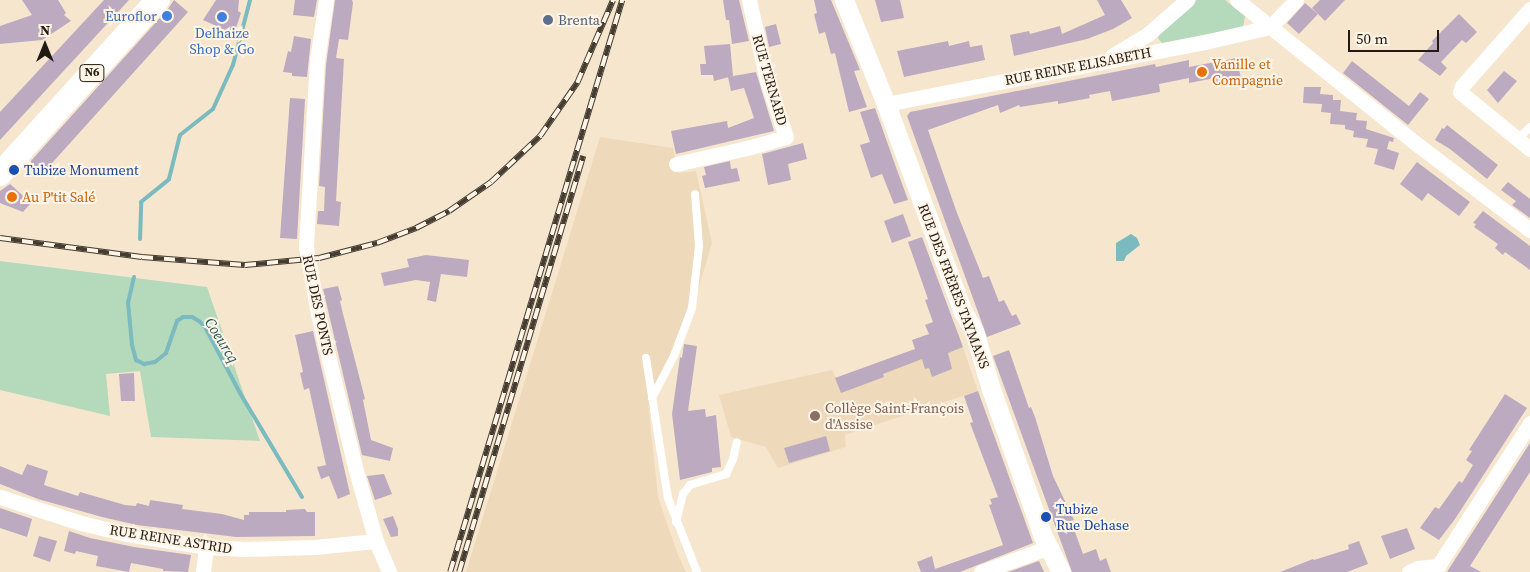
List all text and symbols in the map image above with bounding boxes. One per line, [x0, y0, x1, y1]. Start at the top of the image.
place label: Euroflor [105, 8, 157, 24]
marker: Euroflor [161, 10, 173, 22]
marker: Delhaize Shop & Go [216, 11, 228, 23]
place label: Brenta [558, 12, 600, 28]
marker: Brenta [542, 14, 554, 26]
north arrow [20, 20, 70, 70]
text: N [40, 20, 50, 40]
scale bar [1350, 20, 1441, 52]
place label: Delhaize Shop & Go [190, 25, 254, 58]
text: 50 m [1356, 28, 1388, 49]
street label: RUE TERNARD [749, 32, 791, 128]
street label: RUE REINE ELISABETH [1003, 44, 1153, 88]
place label: Vanille et Compagnie [1212, 56, 1283, 88]
road number: N6 [78, 64, 106, 82]
marker: Vanille et Compagnie [1196, 66, 1208, 78]
place label: Tubize Monument [24, 162, 139, 178]
marker: Tubize Monument [8, 164, 20, 176]
place label: Au P'tit Salé [22, 189, 96, 205]
marker: Au P'tit Salé [6, 191, 18, 203]
street label: RUE DES FRÈRES TAYMANS [915, 201, 993, 371]
street label: RUE DES PONTS [299, 253, 337, 357]
water label: Coeurcq [201, 314, 243, 366]
place label: Collège Saint-François d'Assise [825, 400, 964, 432]
marker: Collège Saint-François d'Assise [809, 410, 821, 422]
place label: Tubize Rue Dehase [1056, 501, 1129, 534]
marker: Tubize Rue Dehase [1040, 511, 1052, 523]
street label: RUE REINE ASTRID [108, 521, 234, 557]

